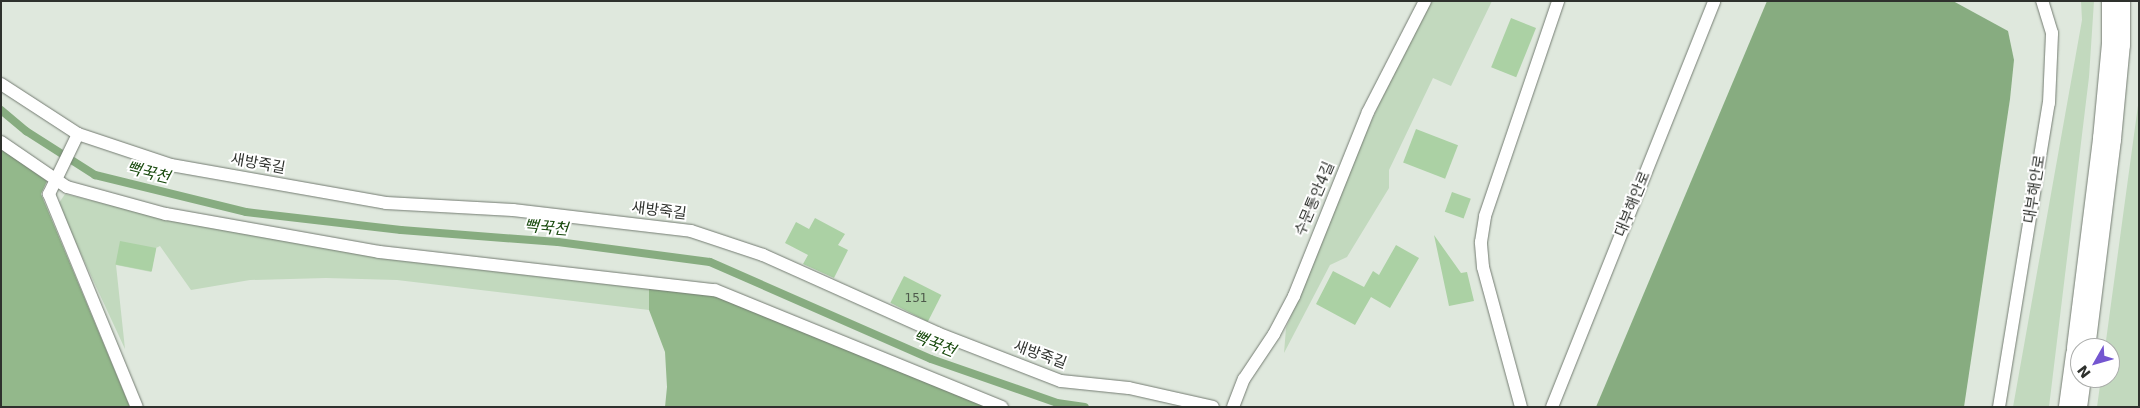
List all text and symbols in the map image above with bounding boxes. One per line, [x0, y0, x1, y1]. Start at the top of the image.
street label: 새방죽길 [229, 150, 287, 178]
street label: 대부해안로 [2021, 154, 2049, 224]
water label: 뻑꾹천 [124, 158, 172, 188]
street label: 수문통안4길 [1291, 159, 1339, 239]
street label: 대부해안로 [1612, 169, 1654, 239]
street label: 새방죽길 [631, 199, 687, 223]
water label: 뻑꾹천 [523, 217, 569, 239]
house number: 151 [905, 292, 927, 306]
water label: 뻑꾹천 [910, 327, 958, 361]
street label: 새방죽길 [1011, 337, 1069, 373]
north arrow [2070, 338, 2120, 388]
text: N [2074, 362, 2094, 381]

